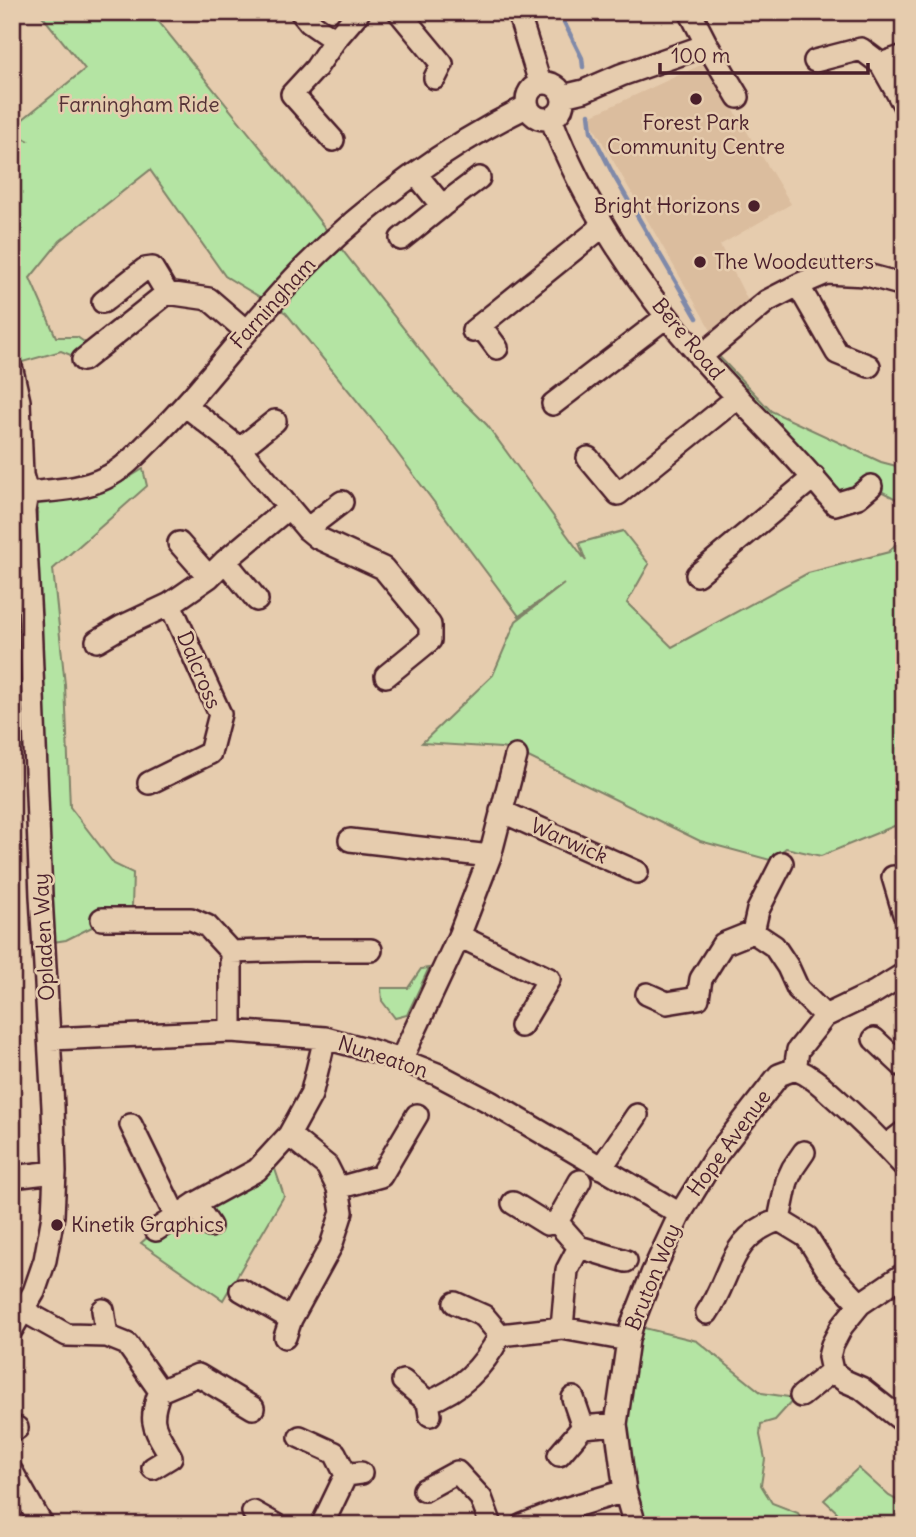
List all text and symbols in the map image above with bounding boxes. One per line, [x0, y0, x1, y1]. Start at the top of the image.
scale bar [660, 32, 869, 76]
text: 100 m [671, 42, 730, 69]
park label: Farningham Ride [58, 91, 220, 118]
marker: Forest Park Community Centre [688, 91, 704, 107]
place label: Forest Park Community Centre [607, 109, 785, 160]
place label: Bright Horizons [594, 192, 740, 219]
marker: Bright Horizons [746, 198, 762, 214]
place label: The Woodcutters [714, 248, 874, 275]
street label: Farningham [224, 251, 321, 354]
marker: The Woodcutters [692, 254, 708, 270]
street label: Bere Road [646, 292, 730, 385]
street label: Dalcross [171, 627, 228, 713]
street label: Warwick [526, 812, 612, 869]
street label: Opladen Way [27, 873, 60, 1002]
street label: Nuneaton [335, 1029, 432, 1084]
street label: Hope Avenue [681, 1084, 776, 1201]
place label: Kinetik Graphics [71, 1211, 224, 1238]
marker: Kinetik Graphics [49, 1217, 65, 1233]
street label: Bruton Way [619, 1219, 686, 1334]

